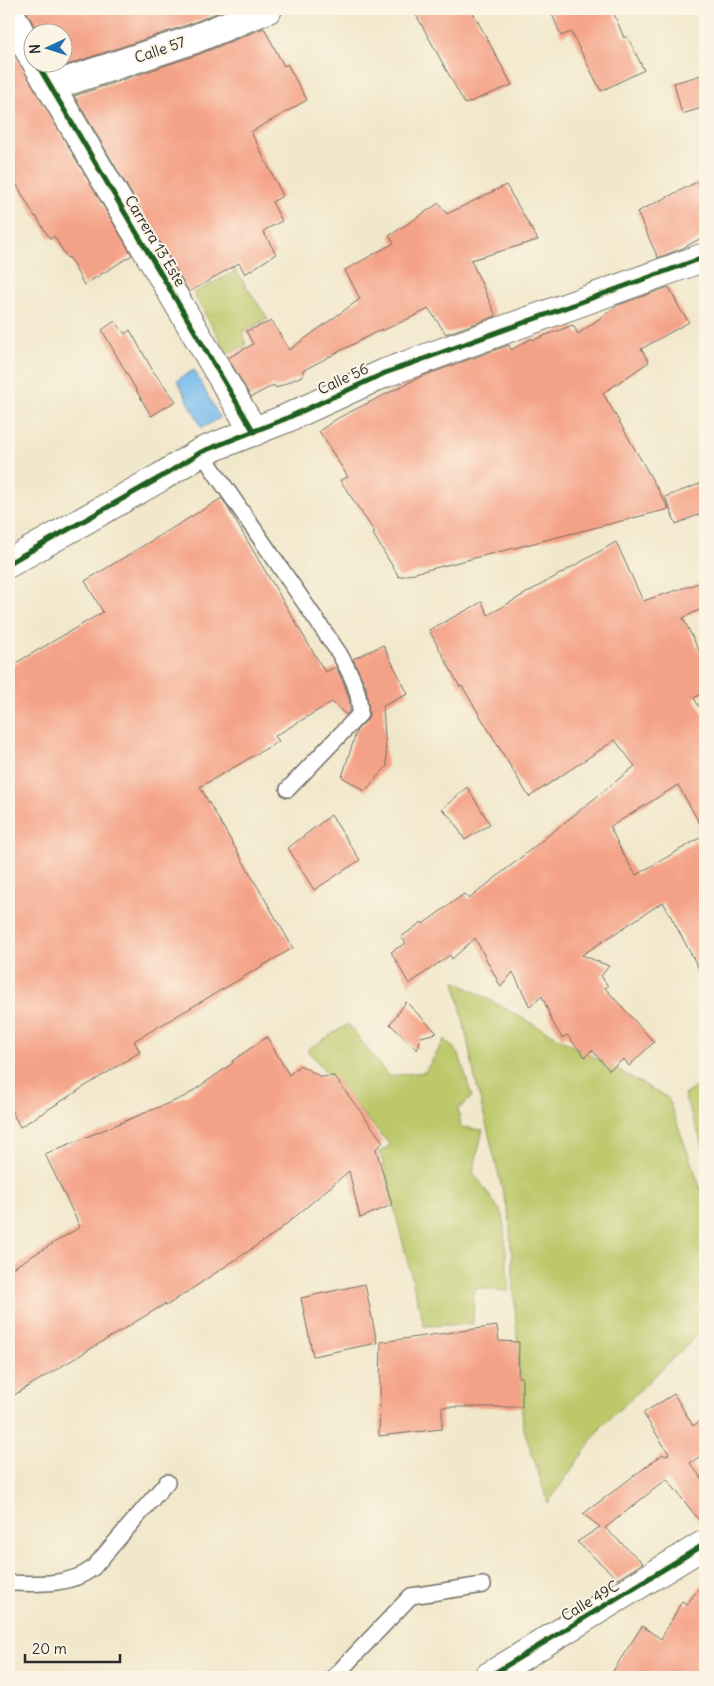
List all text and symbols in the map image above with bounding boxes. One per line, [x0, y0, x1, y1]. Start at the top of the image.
north arrow [22, 22, 72, 72]
street label: Calle 57 [132, 32, 188, 67]
text: N [26, 43, 44, 54]
street label: Carrera 13 Este [121, 192, 190, 290]
street label: Calle 56 [314, 359, 371, 399]
street label: Calle 49C [557, 1576, 622, 1625]
scale bar [25, 1631, 120, 1663]
text: 20 m [32, 1639, 67, 1658]

